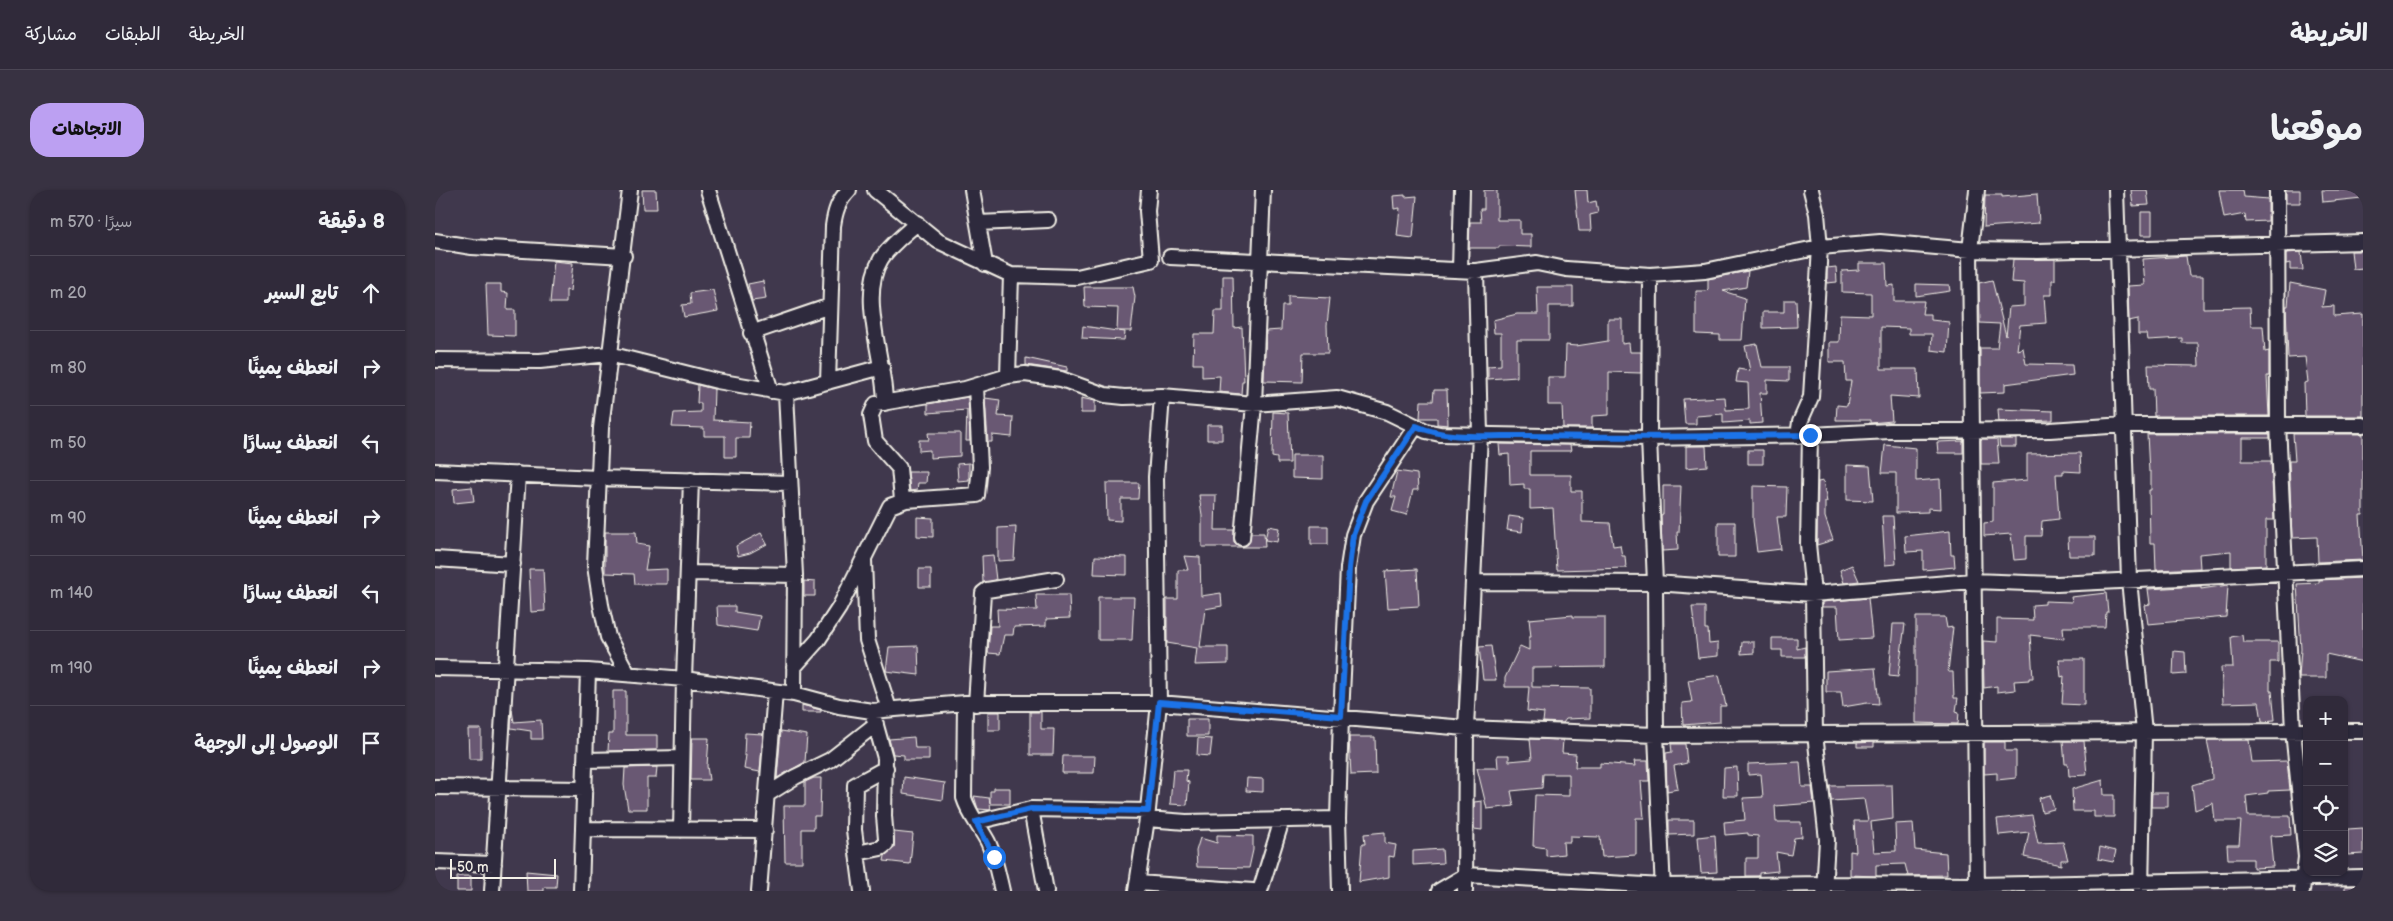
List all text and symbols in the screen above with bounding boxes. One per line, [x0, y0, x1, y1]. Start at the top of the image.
text: الخريطة [2290, 19, 2368, 48]
text: مشاركة [25, 24, 77, 45]
text: الطبقات [105, 24, 161, 45]
text: الخريطة [189, 24, 245, 45]
button: الاتجاهات [30, 103, 144, 157]
text: موقعنا [2270, 108, 2363, 151]
text: 8 دقيقة [318, 209, 385, 234]
text: سيرًا · 570 m [50, 213, 132, 232]
icon: ahead [357, 279, 385, 307]
text: تابع السير [265, 282, 338, 305]
text: 20 m [50, 284, 86, 303]
icon: right [357, 354, 385, 382]
text: انعطف يمينًا [248, 357, 338, 380]
text: 80 m [50, 359, 86, 378]
route end [1799, 424, 1822, 447]
icon: left [357, 429, 385, 457]
text: انعطف يسارًا [243, 432, 338, 455]
text: 50 m [50, 434, 86, 453]
icon: right [357, 504, 385, 532]
text: انعطف يمينًا [248, 507, 338, 530]
text: 90 m [50, 509, 86, 528]
icon: left [357, 579, 385, 607]
text: انعطف يسارًا [243, 582, 338, 605]
text: 140 m [50, 584, 93, 603]
icon: right [357, 654, 385, 682]
text: انعطف يمينًا [248, 657, 338, 680]
text: 190 m [50, 659, 92, 678]
map controls [2303, 696, 2348, 876]
button: + [2303, 696, 2348, 741]
icon: arrive [357, 729, 385, 757]
text: الوصول إلى الوجهة [194, 732, 338, 755]
button: − [2303, 741, 2348, 786]
button: locate [2303, 786, 2348, 831]
button: layers [2303, 831, 2348, 876]
route start [983, 846, 1006, 869]
scale bar [450, 856, 556, 879]
text: 50 m [457, 859, 489, 876]

